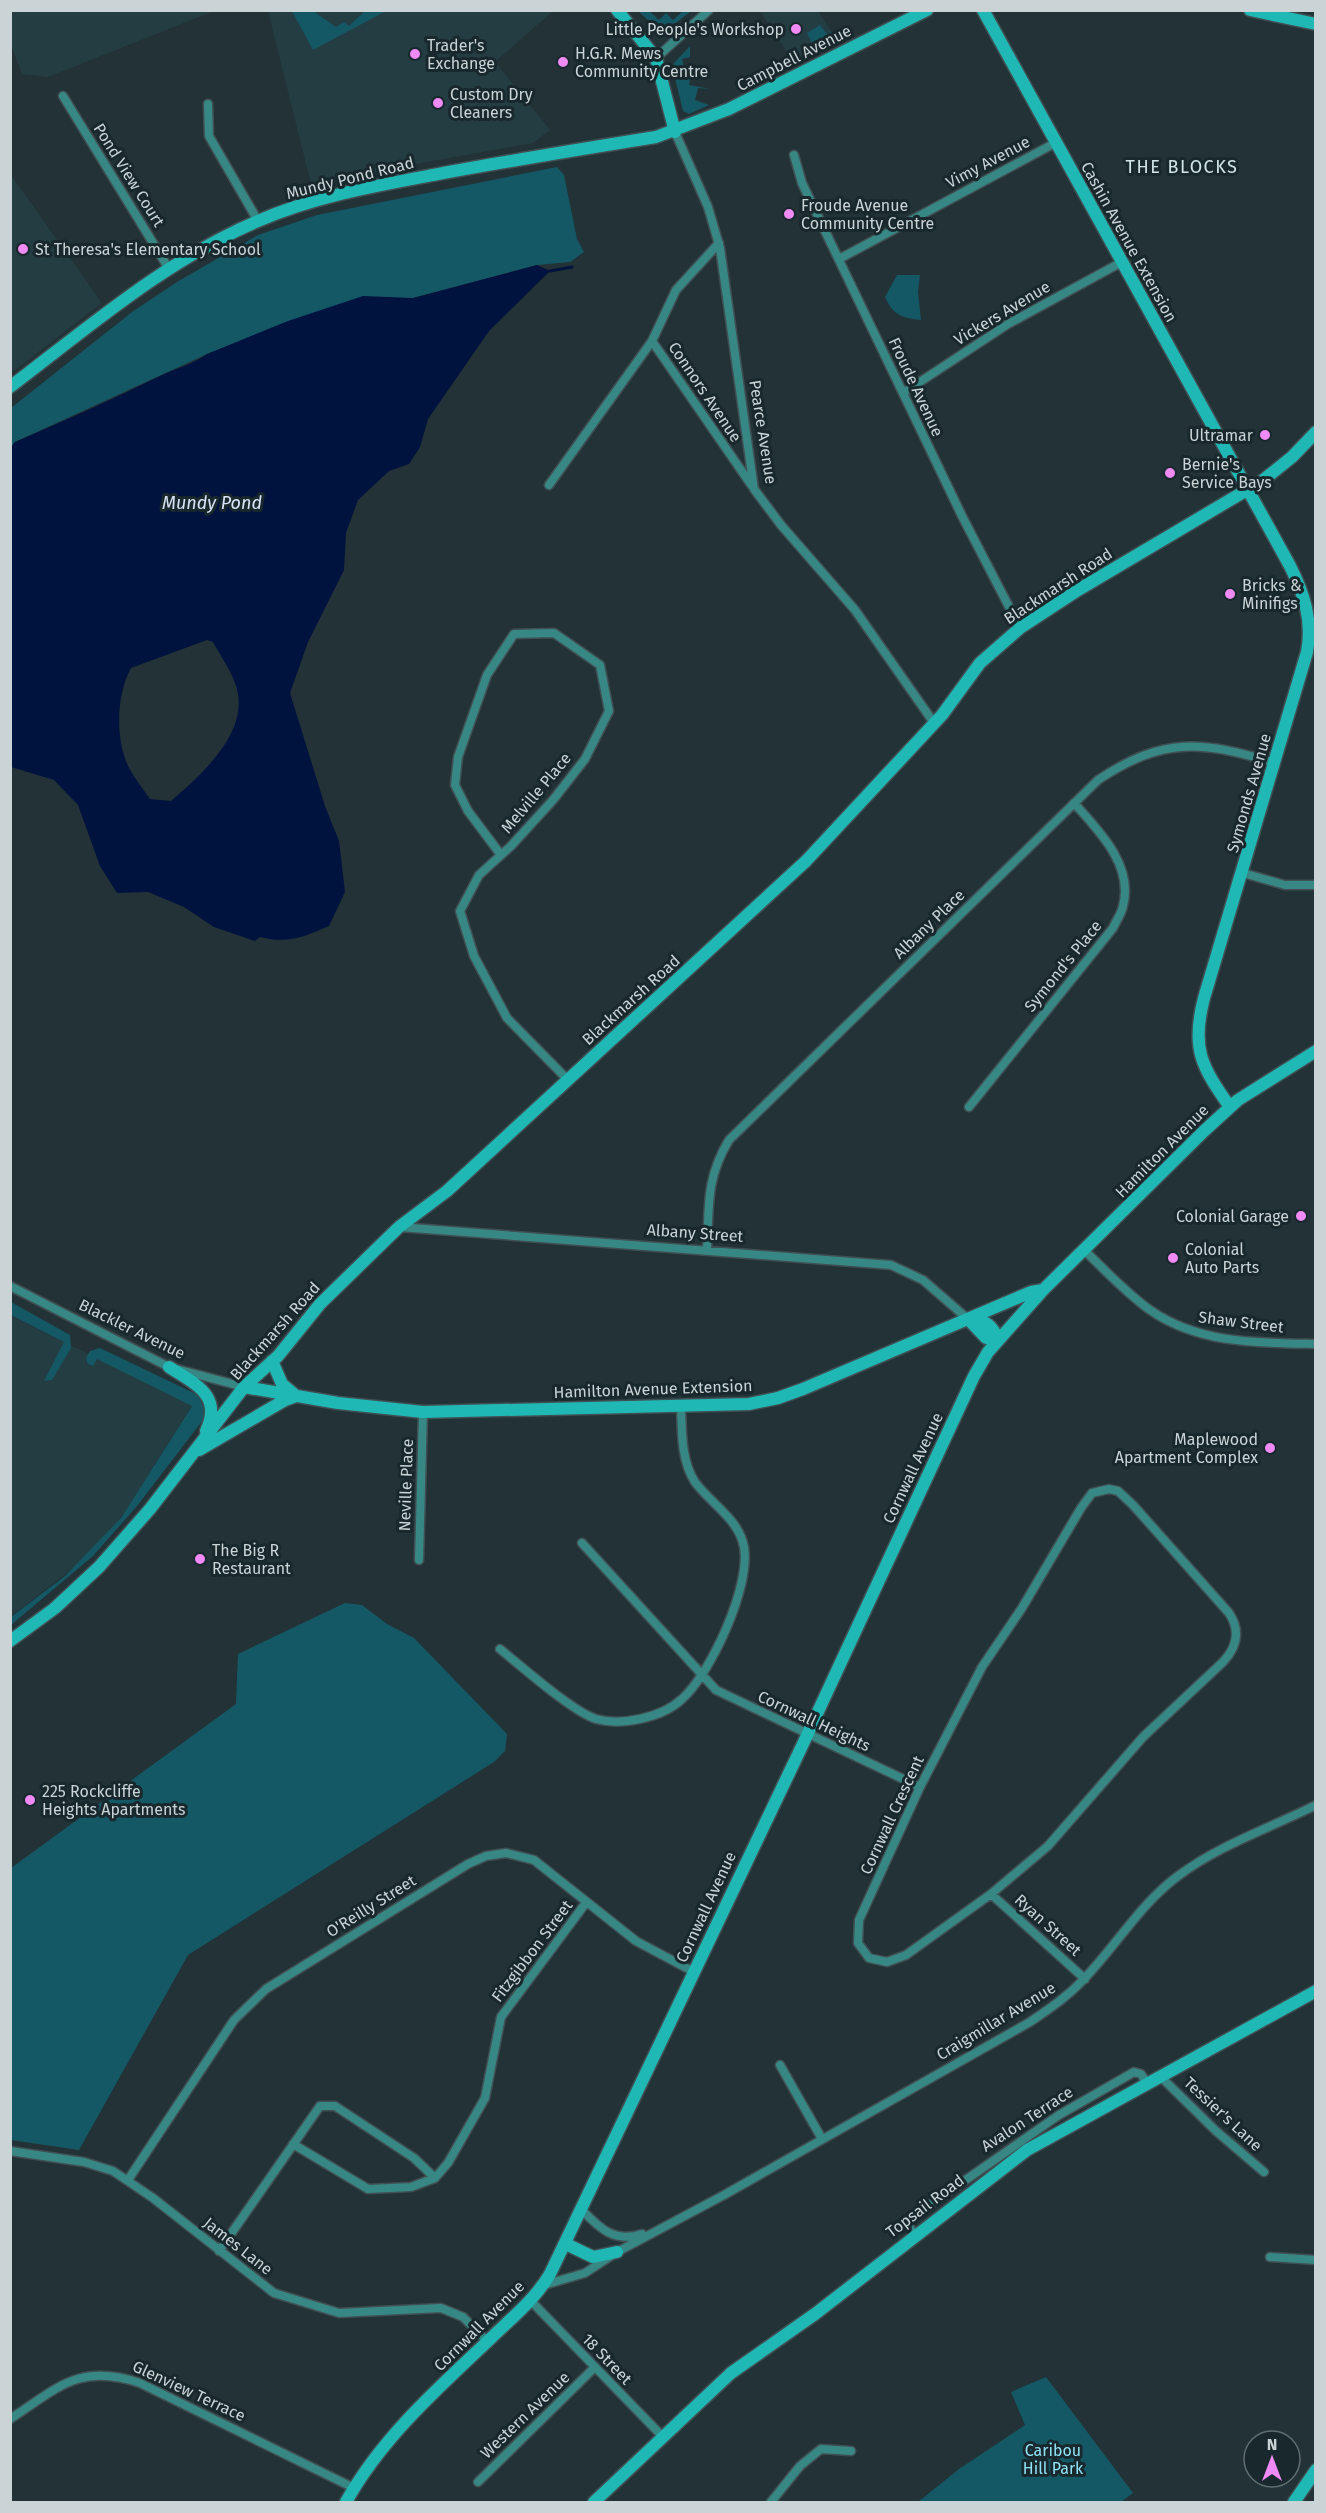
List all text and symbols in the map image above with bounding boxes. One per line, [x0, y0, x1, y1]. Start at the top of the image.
place label: Little People's Workshop [606, 20, 784, 39]
street label: Campbell Avenue [734, 21, 854, 95]
marker: Little People's Workshop [789, 22, 803, 36]
place label: Trader's Exchange [427, 36, 495, 73]
place label: H.G.R. Mews Community Centre [575, 44, 708, 81]
marker: Trader's Exchange [408, 47, 422, 61]
marker: H.G.R. Mews Community Centre [556, 55, 570, 69]
place label: Custom Dry Cleaners [450, 85, 533, 122]
marker: Custom Dry Cleaners [431, 96, 445, 110]
street label: Pond View Court [90, 120, 169, 230]
street label: Vimy Avenue [943, 132, 1033, 192]
street label: Mundy Pond Road [284, 153, 416, 203]
district label: THE BLOCKS [1126, 156, 1238, 178]
street label: Cashin Avenue Extension [1077, 159, 1181, 325]
place label: Froude Avenue Community Centre [801, 196, 934, 233]
marker: Froude Avenue Community Centre [782, 207, 796, 221]
place label: St Theresa's Elementary School [35, 240, 261, 259]
marker: St Theresa's Elementary School [16, 242, 30, 256]
street label: Vickers Avenue [951, 277, 1053, 349]
street label: Froude Avenue [885, 334, 947, 440]
street label: Connors Avenue [664, 338, 746, 446]
street label: Pearce Avenue [745, 379, 781, 485]
place label: Ultramar [1189, 426, 1254, 445]
marker: Ultramar [1258, 428, 1272, 442]
place label: Bernie's Service Bays [1182, 455, 1272, 492]
marker: Bernie's Service Bays [1163, 466, 1177, 480]
water label: Mundy Pond [162, 492, 262, 514]
street label: Blackmarsh Road [1000, 544, 1116, 628]
place label: Bricks & Minifigs [1242, 576, 1302, 613]
marker: Bricks & Minifigs [1223, 587, 1237, 601]
street label: Symonds Avenue [1223, 731, 1275, 855]
street label: Melville Place [497, 749, 575, 837]
street label: Albany Place [889, 885, 969, 963]
street label: Symond's Place [1020, 917, 1106, 1015]
street label: Blackmarsh Road [578, 951, 684, 1049]
street label: Hamilton Avenue [1111, 1100, 1213, 1202]
place label: Colonial Garage [1176, 1207, 1289, 1226]
marker: Colonial Garage [1294, 1209, 1308, 1223]
street label: Albany Street [646, 1220, 744, 1246]
place label: Colonial Auto Parts [1185, 1240, 1259, 1277]
marker: Colonial Auto Parts [1166, 1251, 1180, 1265]
street label: Blackmarsh Road [226, 1278, 324, 1384]
street label: Blackler Avenue [76, 1295, 188, 1363]
street label: Shaw Street [1197, 1307, 1285, 1337]
street label: Hamilton Avenue Extension [553, 1376, 753, 1402]
street label: Cornwall Avenue [879, 1410, 947, 1526]
place label: Maplewood Apartment Complex [1115, 1430, 1258, 1467]
street label: Neville Place [395, 1438, 417, 1532]
marker: Maplewood Apartment Complex [1263, 1441, 1277, 1455]
place label: The Big R Restaurant [212, 1541, 291, 1578]
marker: The Big R Restaurant [193, 1552, 207, 1566]
street label: Cornwall Heights [755, 1687, 873, 1755]
street label: Cornwall Crescent [856, 1752, 928, 1877]
place label: 225 Rockcliffe Heights Apartments [42, 1782, 186, 1819]
marker: 225 Rockcliffe Heights Apartments [23, 1793, 37, 1807]
street label: Cornwall Avenue [672, 1849, 740, 1965]
street label: O'Reilly Street [323, 1871, 419, 1941]
street label: Ryan Street [1011, 1890, 1085, 1960]
street label: Fitzgibbon Street [488, 1896, 577, 2006]
street label: Craigmillar Avenue [933, 1978, 1059, 2064]
street label: Tessier's Lane [1180, 2073, 1266, 2155]
street label: Avalon Terrace [978, 2082, 1076, 2156]
street label: Topsail Road [882, 2171, 968, 2241]
street label: James Lane [200, 2213, 276, 2279]
street label: Cornwall Avenue [430, 2277, 528, 2375]
street label: 18 Street [578, 2330, 636, 2389]
street label: Glenview Terrace [130, 2357, 248, 2425]
street label: Western Avenue [477, 2368, 573, 2462]
north arrow [1242, 2429, 1302, 2489]
text: N [1267, 2435, 1277, 2454]
park label: Caribou Hill Park [1023, 2441, 1084, 2478]

